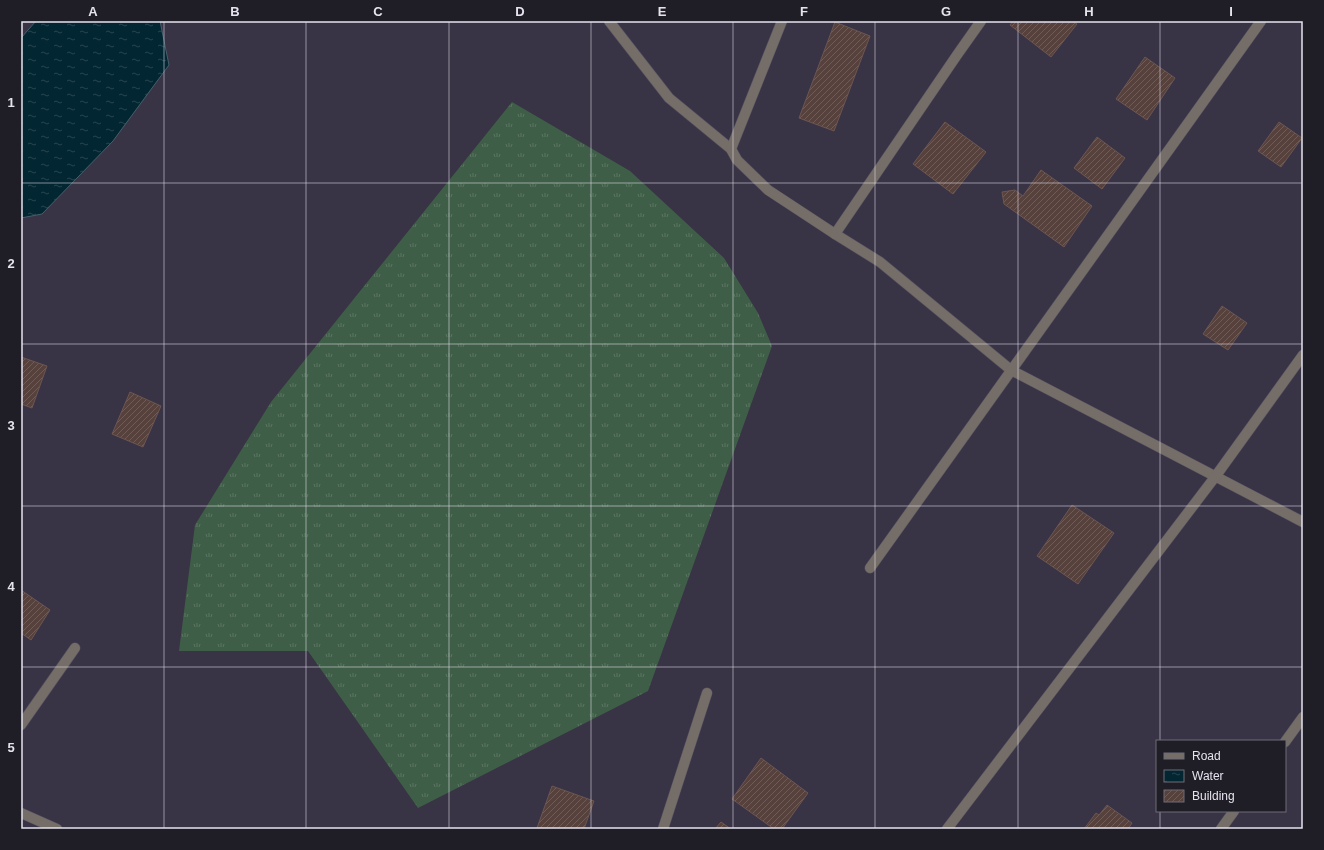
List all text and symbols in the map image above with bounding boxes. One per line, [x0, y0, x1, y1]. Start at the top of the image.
text: A [88, 4, 98, 19]
text: B [230, 4, 240, 19]
text: C [373, 4, 383, 19]
text: D [515, 4, 525, 19]
text: E [658, 4, 667, 19]
text: F [800, 4, 808, 19]
text: G [941, 4, 951, 19]
text: H [1084, 4, 1094, 19]
text: I [1229, 4, 1233, 19]
text: 1 [7, 95, 15, 110]
text: 2 [7, 256, 15, 271]
text: 3 [7, 418, 15, 433]
text: 4 [7, 579, 15, 594]
text: 5 [7, 740, 15, 755]
legend [1156, 740, 1286, 812]
text: Road [1192, 749, 1221, 763]
text: Water [1192, 769, 1224, 783]
text: Building [1192, 789, 1235, 803]

